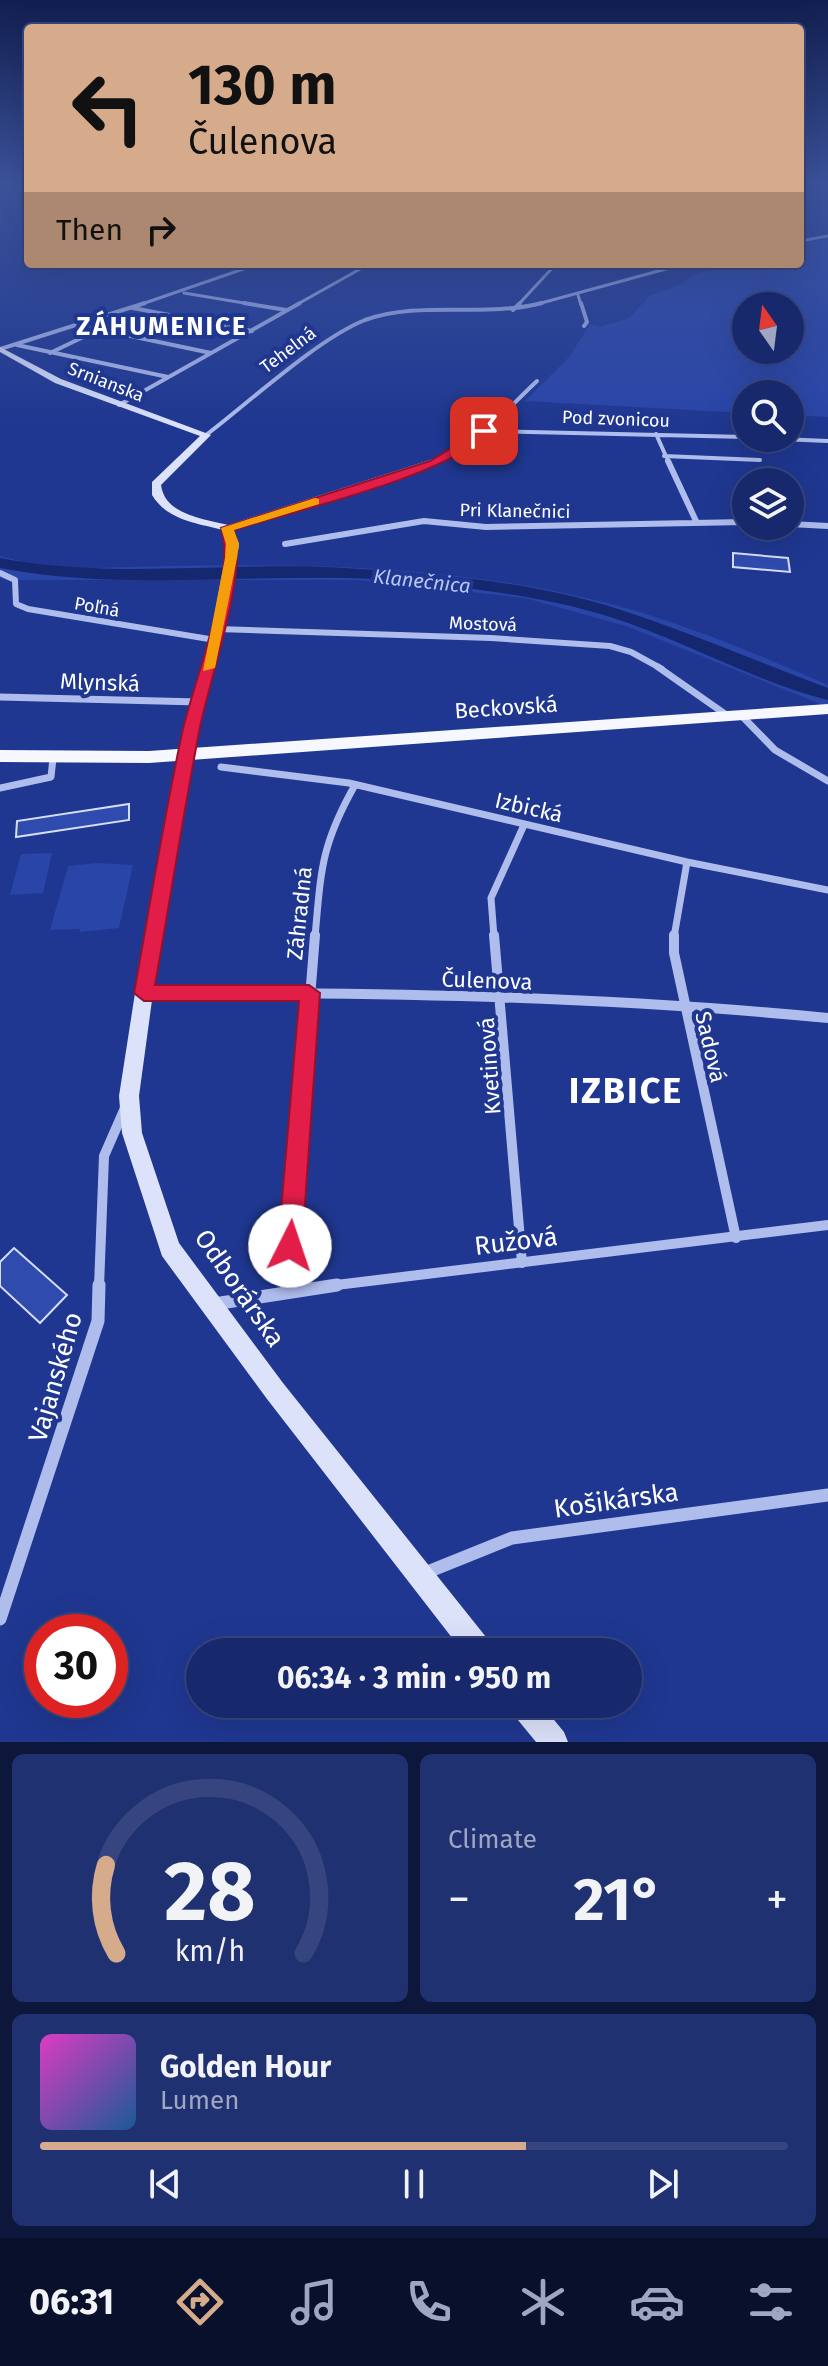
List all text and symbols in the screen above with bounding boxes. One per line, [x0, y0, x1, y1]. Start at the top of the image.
text: 130 m [188, 52, 336, 119]
icon: left [56, 56, 160, 160]
text: Čulenova [188, 120, 337, 164]
icon: right [139, 208, 183, 252]
text: Then [56, 212, 123, 248]
north arrow [732, 292, 804, 364]
map controls [732, 292, 804, 540]
district label: ZÁHUMENICE [76, 310, 248, 342]
street label: Tehelná [256, 322, 320, 378]
street label: Srnianska [65, 357, 147, 407]
button: search [732, 380, 804, 452]
pin [450, 397, 518, 465]
street label: Pod zvonicou [562, 406, 670, 432]
icon: arrive [462, 409, 506, 453]
button: layers [732, 468, 804, 540]
street label: Pri Klanečnici [459, 499, 571, 523]
water label: Klanečnica [372, 564, 472, 598]
street label: Poľná [73, 592, 121, 622]
street label: Mostová [449, 612, 517, 636]
street label: Mlynská [59, 668, 141, 697]
street label: Beckovská [453, 690, 559, 725]
street label: Izbická [492, 787, 565, 828]
street label: Záhradná [281, 865, 318, 961]
street label: Čulenova [441, 965, 533, 996]
street label: Sadová [689, 1009, 732, 1085]
street label: Kvetinová [473, 1016, 506, 1116]
district label: IZBICE [569, 1069, 683, 1113]
position arrow [248, 1204, 332, 1288]
street label: Ružová [473, 1221, 559, 1262]
street label: Odborárska [188, 1224, 291, 1353]
street label: Vajanského [22, 1309, 89, 1446]
street label: Košikárska [552, 1476, 680, 1525]
speed limit sign: 30 [24, 1614, 128, 1718]
text: 06:34 · 3 min · 950 m [277, 1660, 551, 1696]
text: Climate [448, 1824, 537, 1855]
text: 28 [164, 1842, 256, 1942]
text: 21° [574, 1864, 662, 1936]
text: − [448, 1873, 470, 1926]
text: + [766, 1873, 788, 1926]
text: km/h [175, 1934, 245, 1969]
text: Golden Hour [160, 2049, 331, 2085]
text: Lumen [160, 2085, 239, 2116]
icon: previous [143, 2162, 187, 2206]
icon: pause [392, 2162, 436, 2206]
icon: next [641, 2162, 685, 2206]
icon: directions [172, 2274, 228, 2330]
icon: music [286, 2274, 342, 2330]
icon: phone [401, 2274, 457, 2330]
icon: climate [515, 2274, 571, 2330]
icon: car [629, 2274, 685, 2330]
icon: filters [743, 2274, 799, 2330]
text: 06:31 [29, 2280, 114, 2324]

